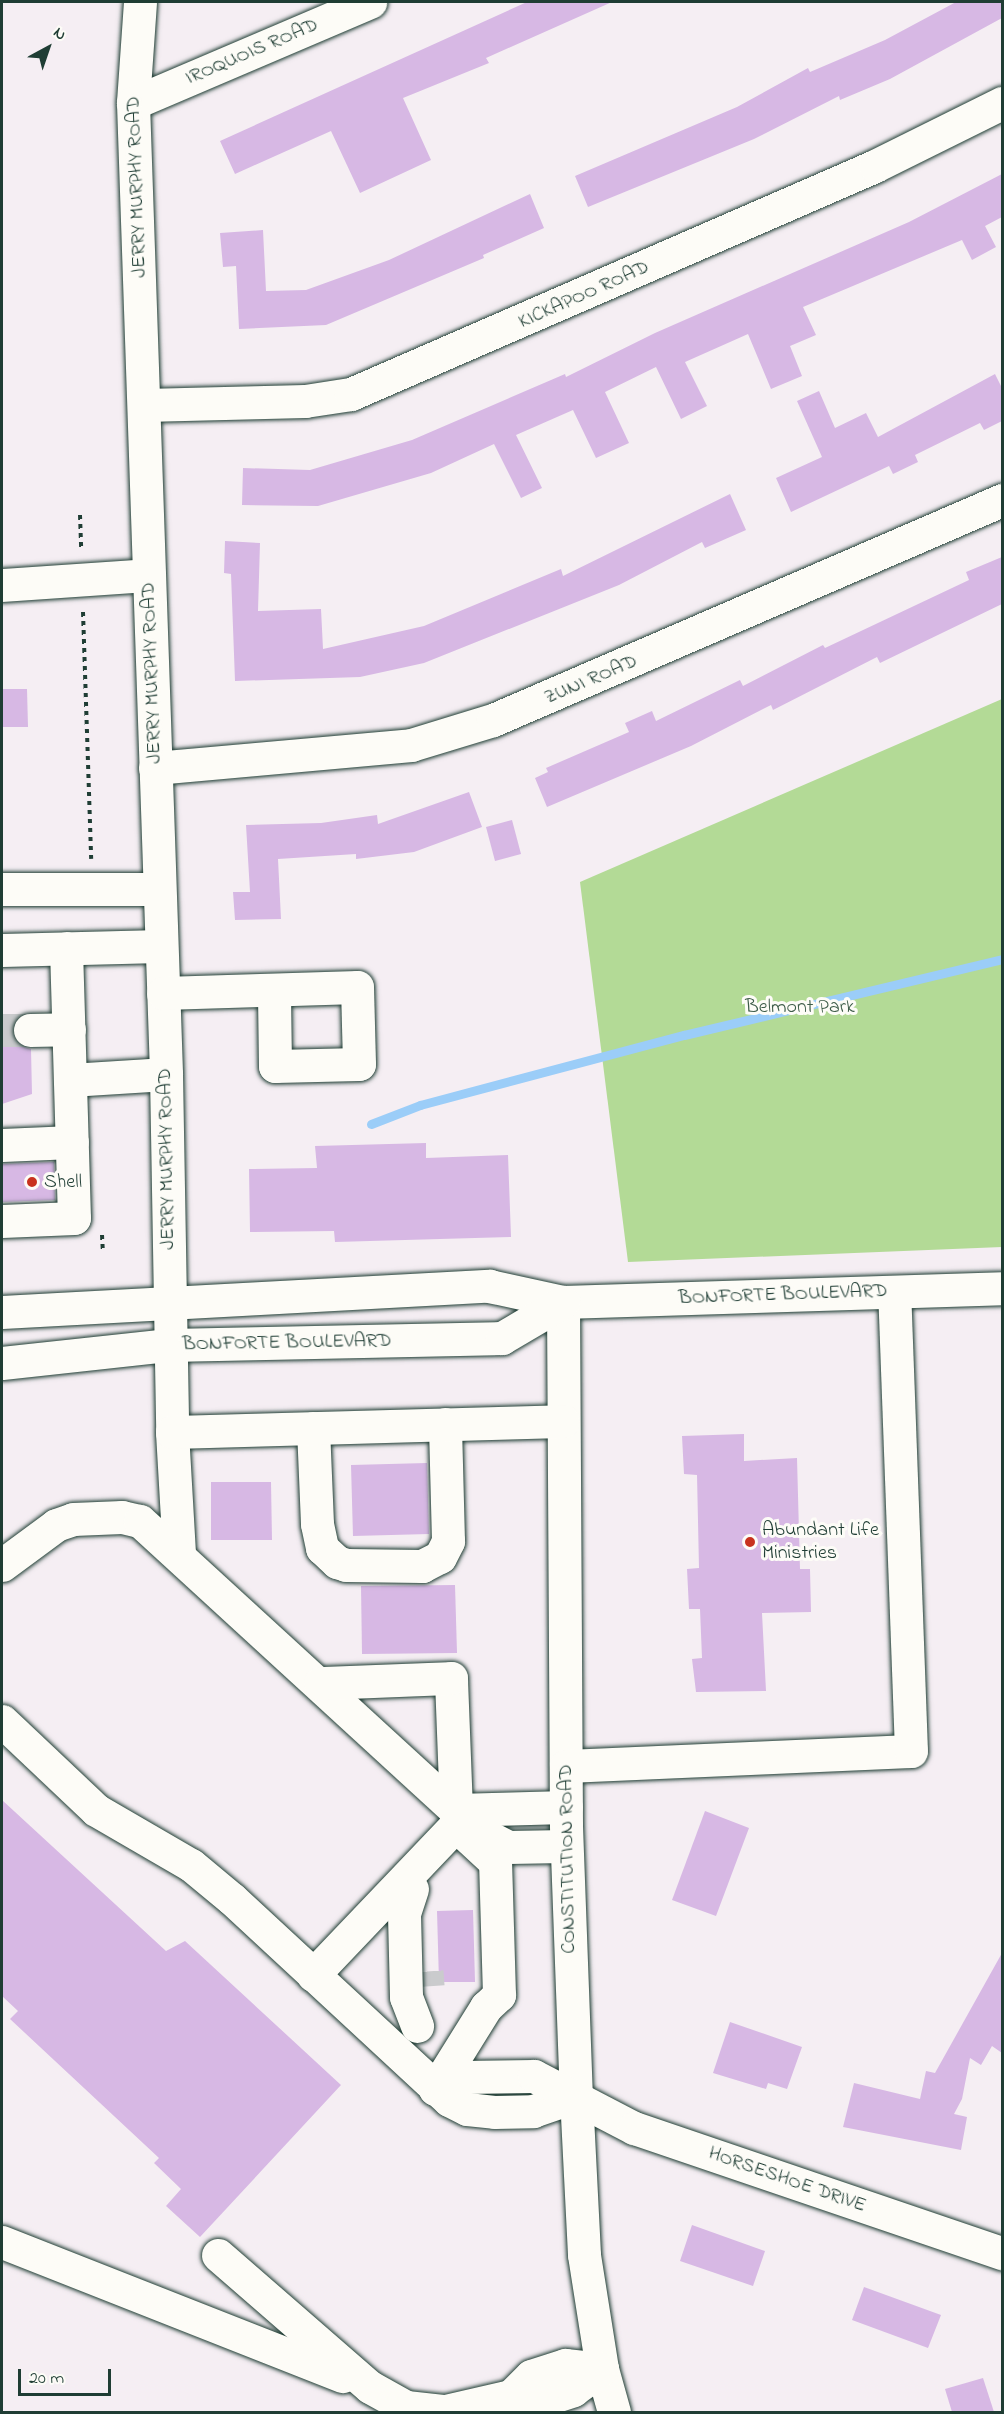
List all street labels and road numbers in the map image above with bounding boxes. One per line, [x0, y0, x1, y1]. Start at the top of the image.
street label: IROQUOIS ROAD [182, 13, 322, 91]
street label: JERRY MURPHY ROAD [122, 96, 152, 278]
street label: KICKAPOO ROAD [515, 255, 653, 335]
street label: JERRY MURPHY ROAD [137, 582, 167, 764]
street label: ZUNI ROAD [541, 650, 641, 710]
street label: JERRY MURPHY ROAD [153, 1068, 181, 1250]
street label: BONFORTE BOULEVARD [678, 1279, 888, 1311]
street label: BONFORTE BOULEVARD [182, 1329, 392, 1357]
street label: CONSTITUTION ROAD [554, 1764, 582, 1954]
street label: HORSESHOE DRIVE [705, 2142, 869, 2218]

